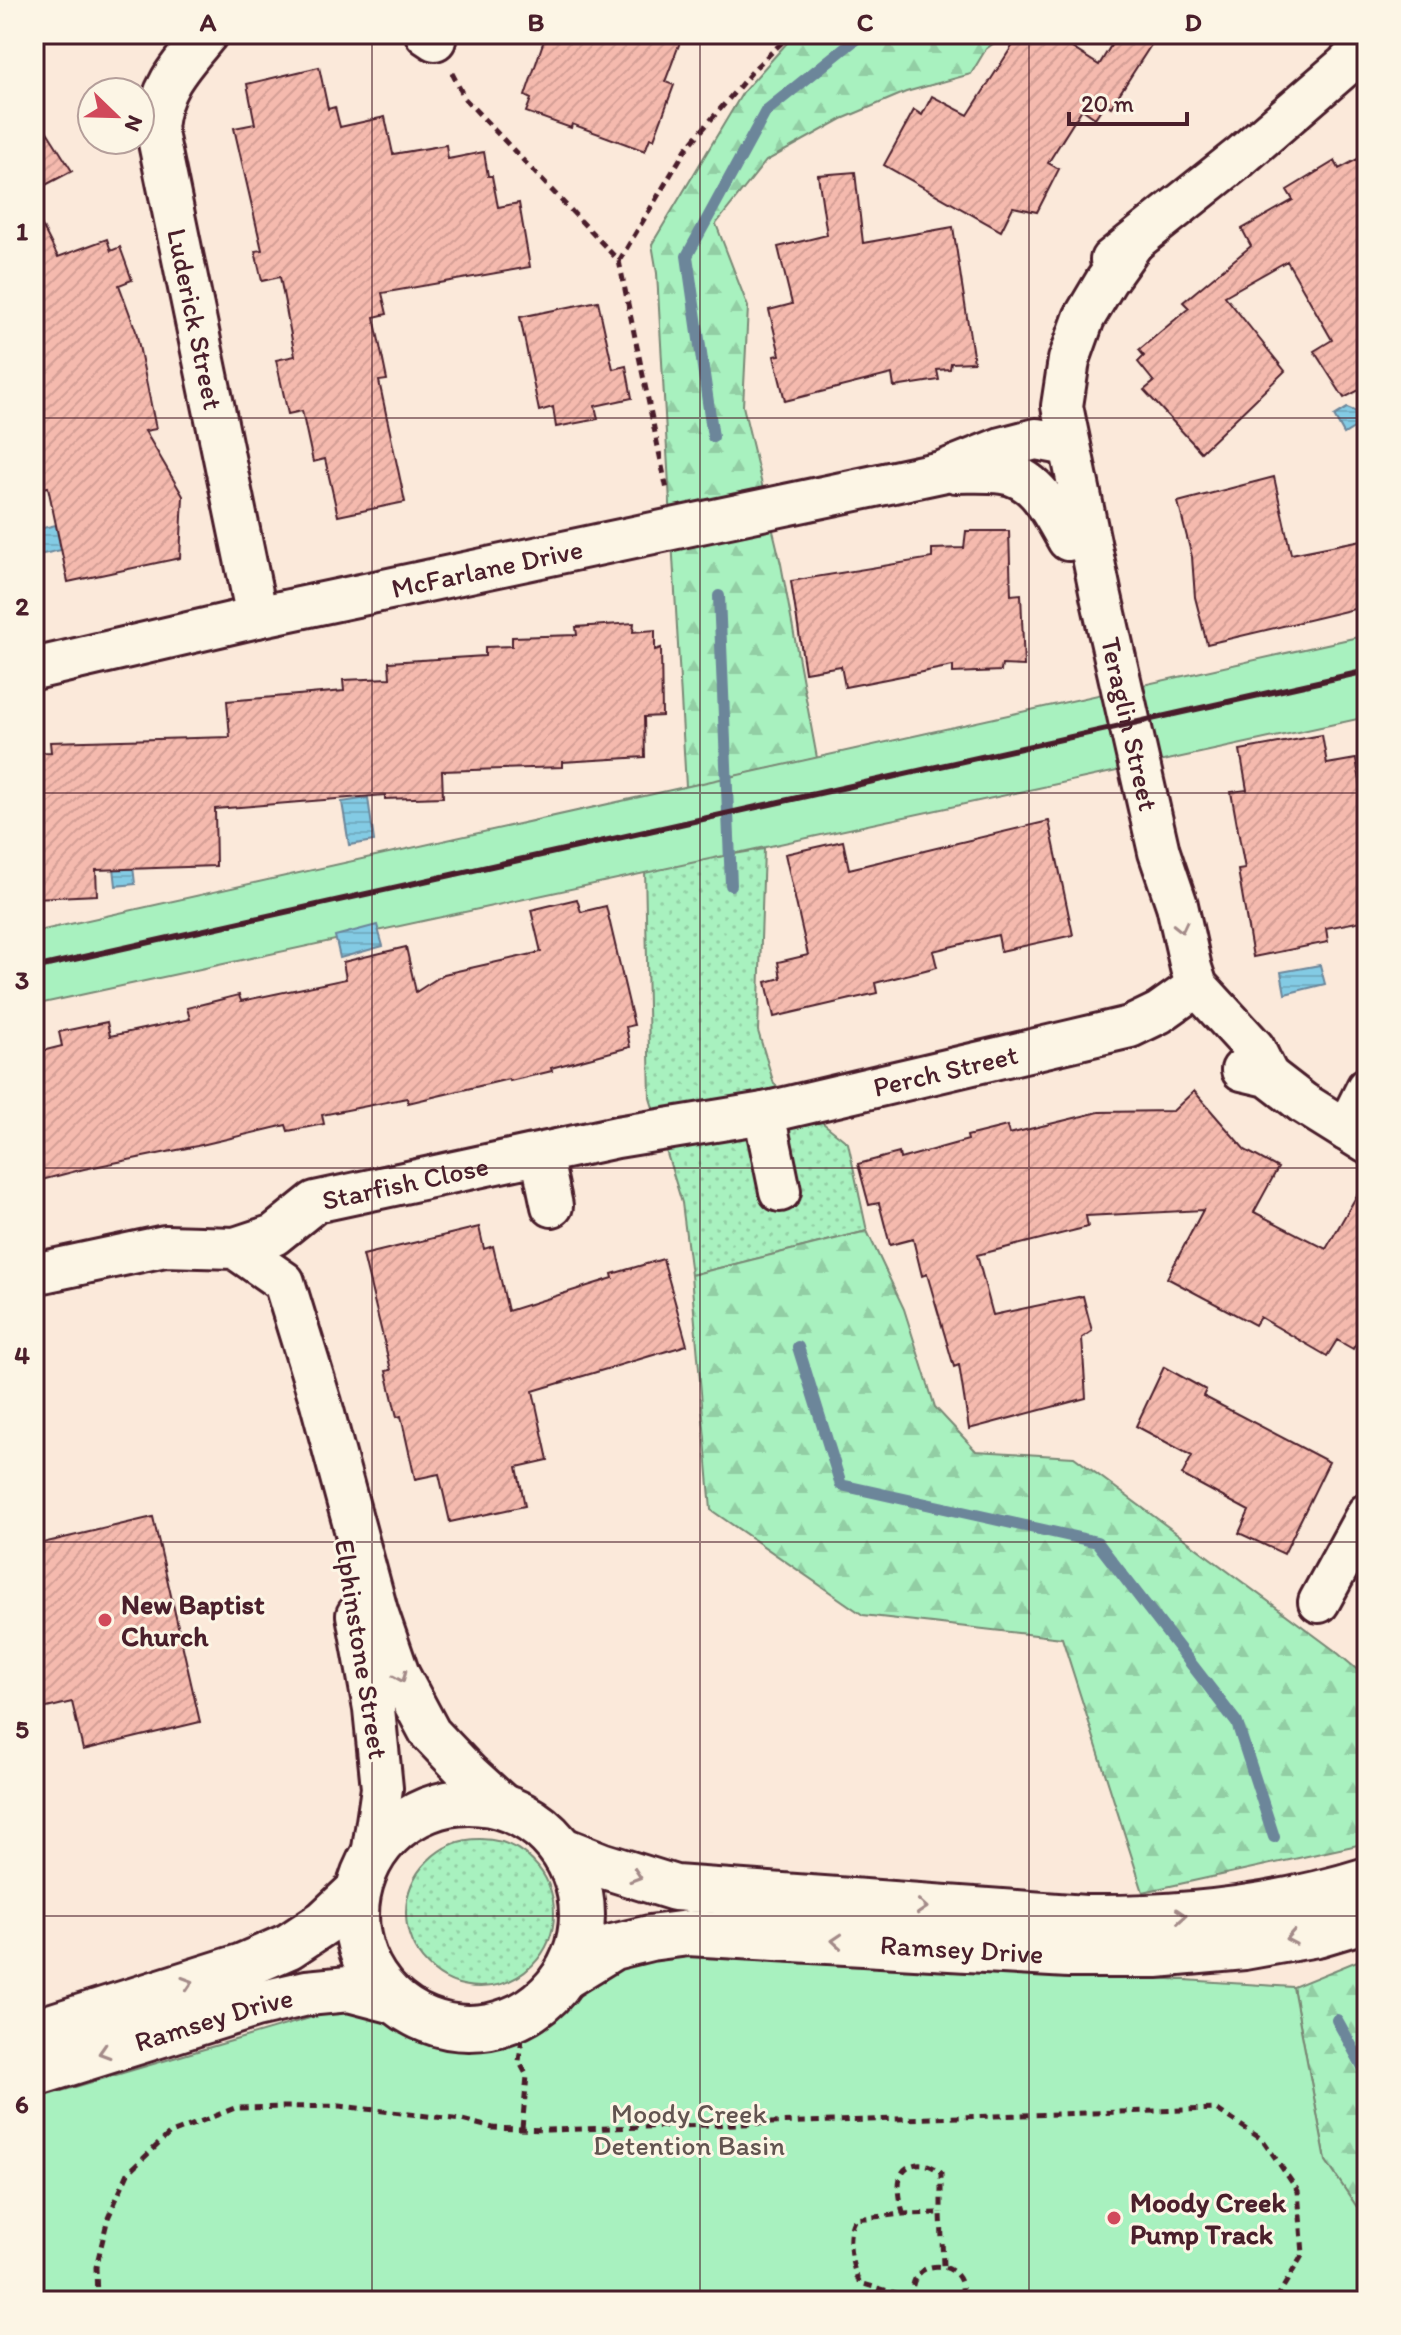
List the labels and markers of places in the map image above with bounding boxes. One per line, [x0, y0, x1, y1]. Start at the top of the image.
place label: New Baptist Church [121, 1587, 265, 1653]
marker: New Baptist Church [96, 1611, 114, 1629]
place label: Moody Creek Pump Track [1130, 2185, 1286, 2251]
marker: Moody Creek Pump Track [1105, 2209, 1123, 2227]

